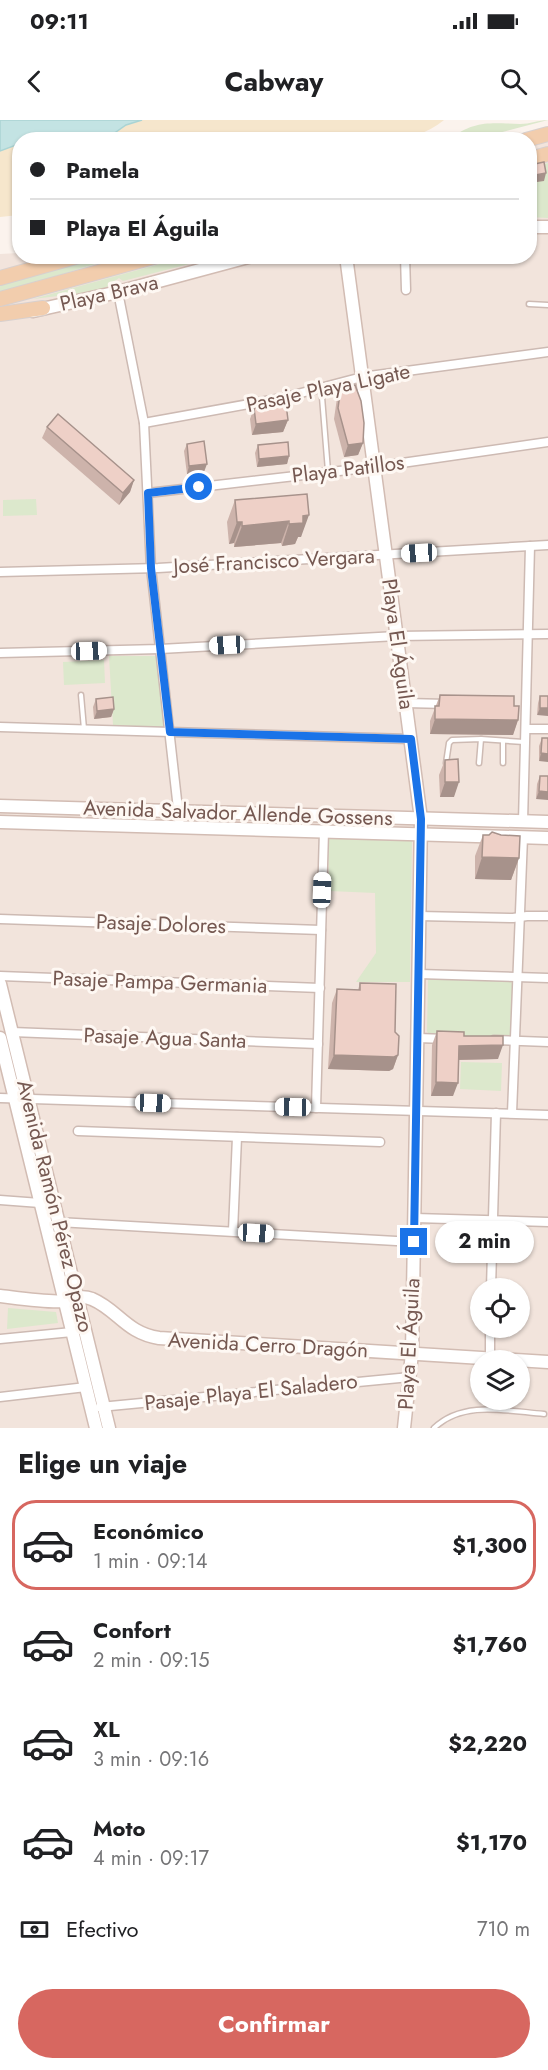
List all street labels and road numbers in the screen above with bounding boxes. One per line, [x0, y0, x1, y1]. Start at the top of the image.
street label: Playa Brava [57, 267, 161, 319]
street label: Pasaje Playa Ligate [243, 356, 413, 420]
street label: Playa Patillos [290, 447, 406, 491]
street label: José Francisco Vergara [170, 541, 375, 581]
street label: Playa El Águila [374, 577, 422, 711]
street label: Avenida Salvador Allende Gossens [83, 793, 393, 833]
street label: Pasaje Dolores [95, 907, 227, 941]
street label: Pasaje Pampa Germania [52, 963, 268, 1001]
street label: Pasaje Agua Santa [83, 1020, 247, 1056]
street label: Avenida Ramón Pérez Opazo [9, 1077, 101, 1335]
street label: Playa El Águila [391, 1277, 427, 1411]
street label: Avenida Cerro Dragón [167, 1325, 369, 1365]
street label: Pasaje Playa El Saladero [143, 1366, 359, 1418]

